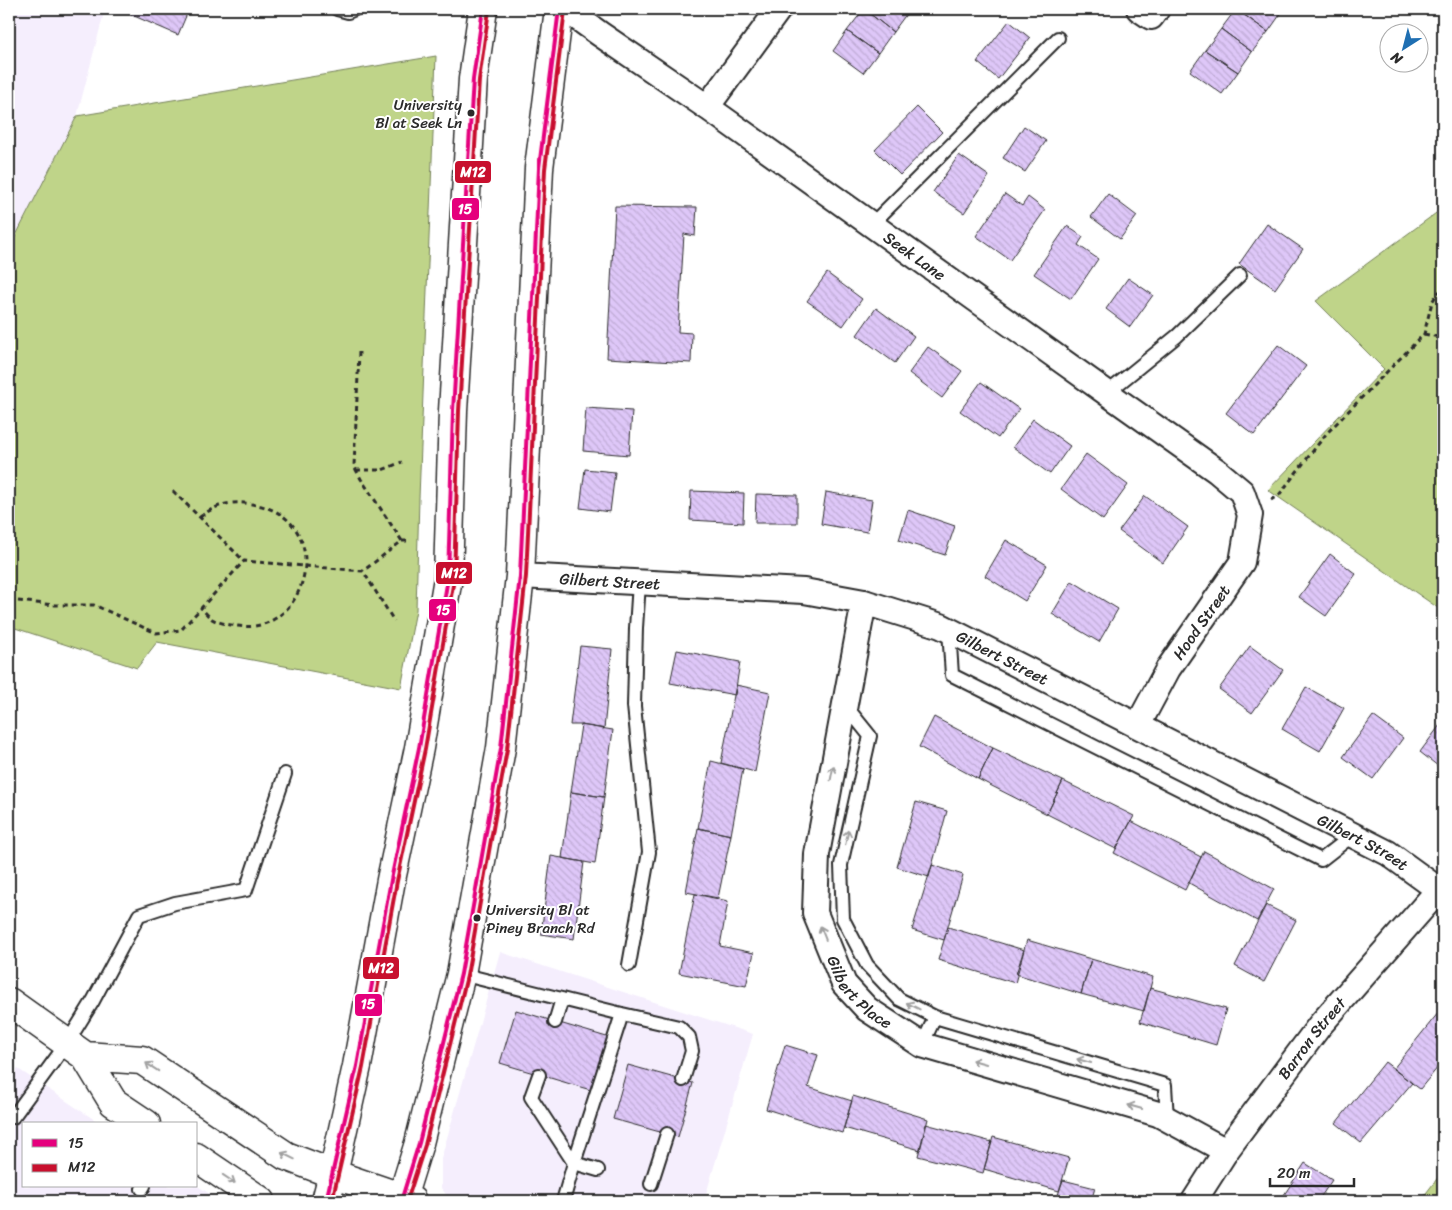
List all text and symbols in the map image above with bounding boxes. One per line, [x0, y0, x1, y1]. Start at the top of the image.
north arrow [1380, 22, 1430, 72]
text: N [1385, 45, 1409, 72]
place label: University Bl at Seek Ln [375, 92, 462, 136]
marker: University Bl at Seek Ln [466, 108, 476, 118]
line badge: M12 [454, 160, 492, 184]
text: M12 [459, 160, 487, 185]
line badge: 15 [451, 197, 480, 221]
text: 15 [458, 197, 473, 222]
street label: Seek Lane [877, 223, 952, 289]
line badge: M12 [435, 561, 473, 585]
text: M12 [440, 561, 468, 586]
street label: Gilbert Street [559, 564, 661, 598]
street label: Hood Street [1165, 578, 1238, 666]
line badge: 15 [428, 598, 457, 622]
text: 15 [436, 598, 451, 623]
street label: Gilbert Street [951, 622, 1054, 693]
one-way arrow [828, 766, 837, 782]
street label: Gilbert Street [1312, 805, 1415, 879]
one-way arrow [843, 829, 852, 845]
place label: University Bl at Piney Branch Rd [486, 897, 595, 941]
marker: University Bl at Piney Branch Rd [472, 913, 482, 923]
one-way arrow [818, 925, 827, 941]
street label: Gilbert Place [819, 951, 898, 1037]
line badge: M12 [362, 956, 400, 980]
text: M12 [367, 956, 395, 981]
street label: Barron Street [1270, 990, 1354, 1086]
text: 15 [361, 992, 376, 1017]
line badge: 15 [354, 993, 383, 1017]
one-way arrow [906, 1001, 921, 1011]
one-way arrow [971, 1056, 987, 1066]
one-way arrow [1076, 1056, 1092, 1066]
one-way arrow [146, 1062, 160, 1072]
one-way arrow [1128, 1102, 1144, 1112]
legend [22, 1122, 198, 1188]
text: 15 [68, 1130, 84, 1156]
one-way arrow [281, 1151, 296, 1161]
text: M12 [68, 1154, 96, 1180]
scale bar [1270, 1155, 1353, 1187]
text: 20 m [1277, 1160, 1311, 1186]
one-way arrow [222, 1174, 236, 1184]

